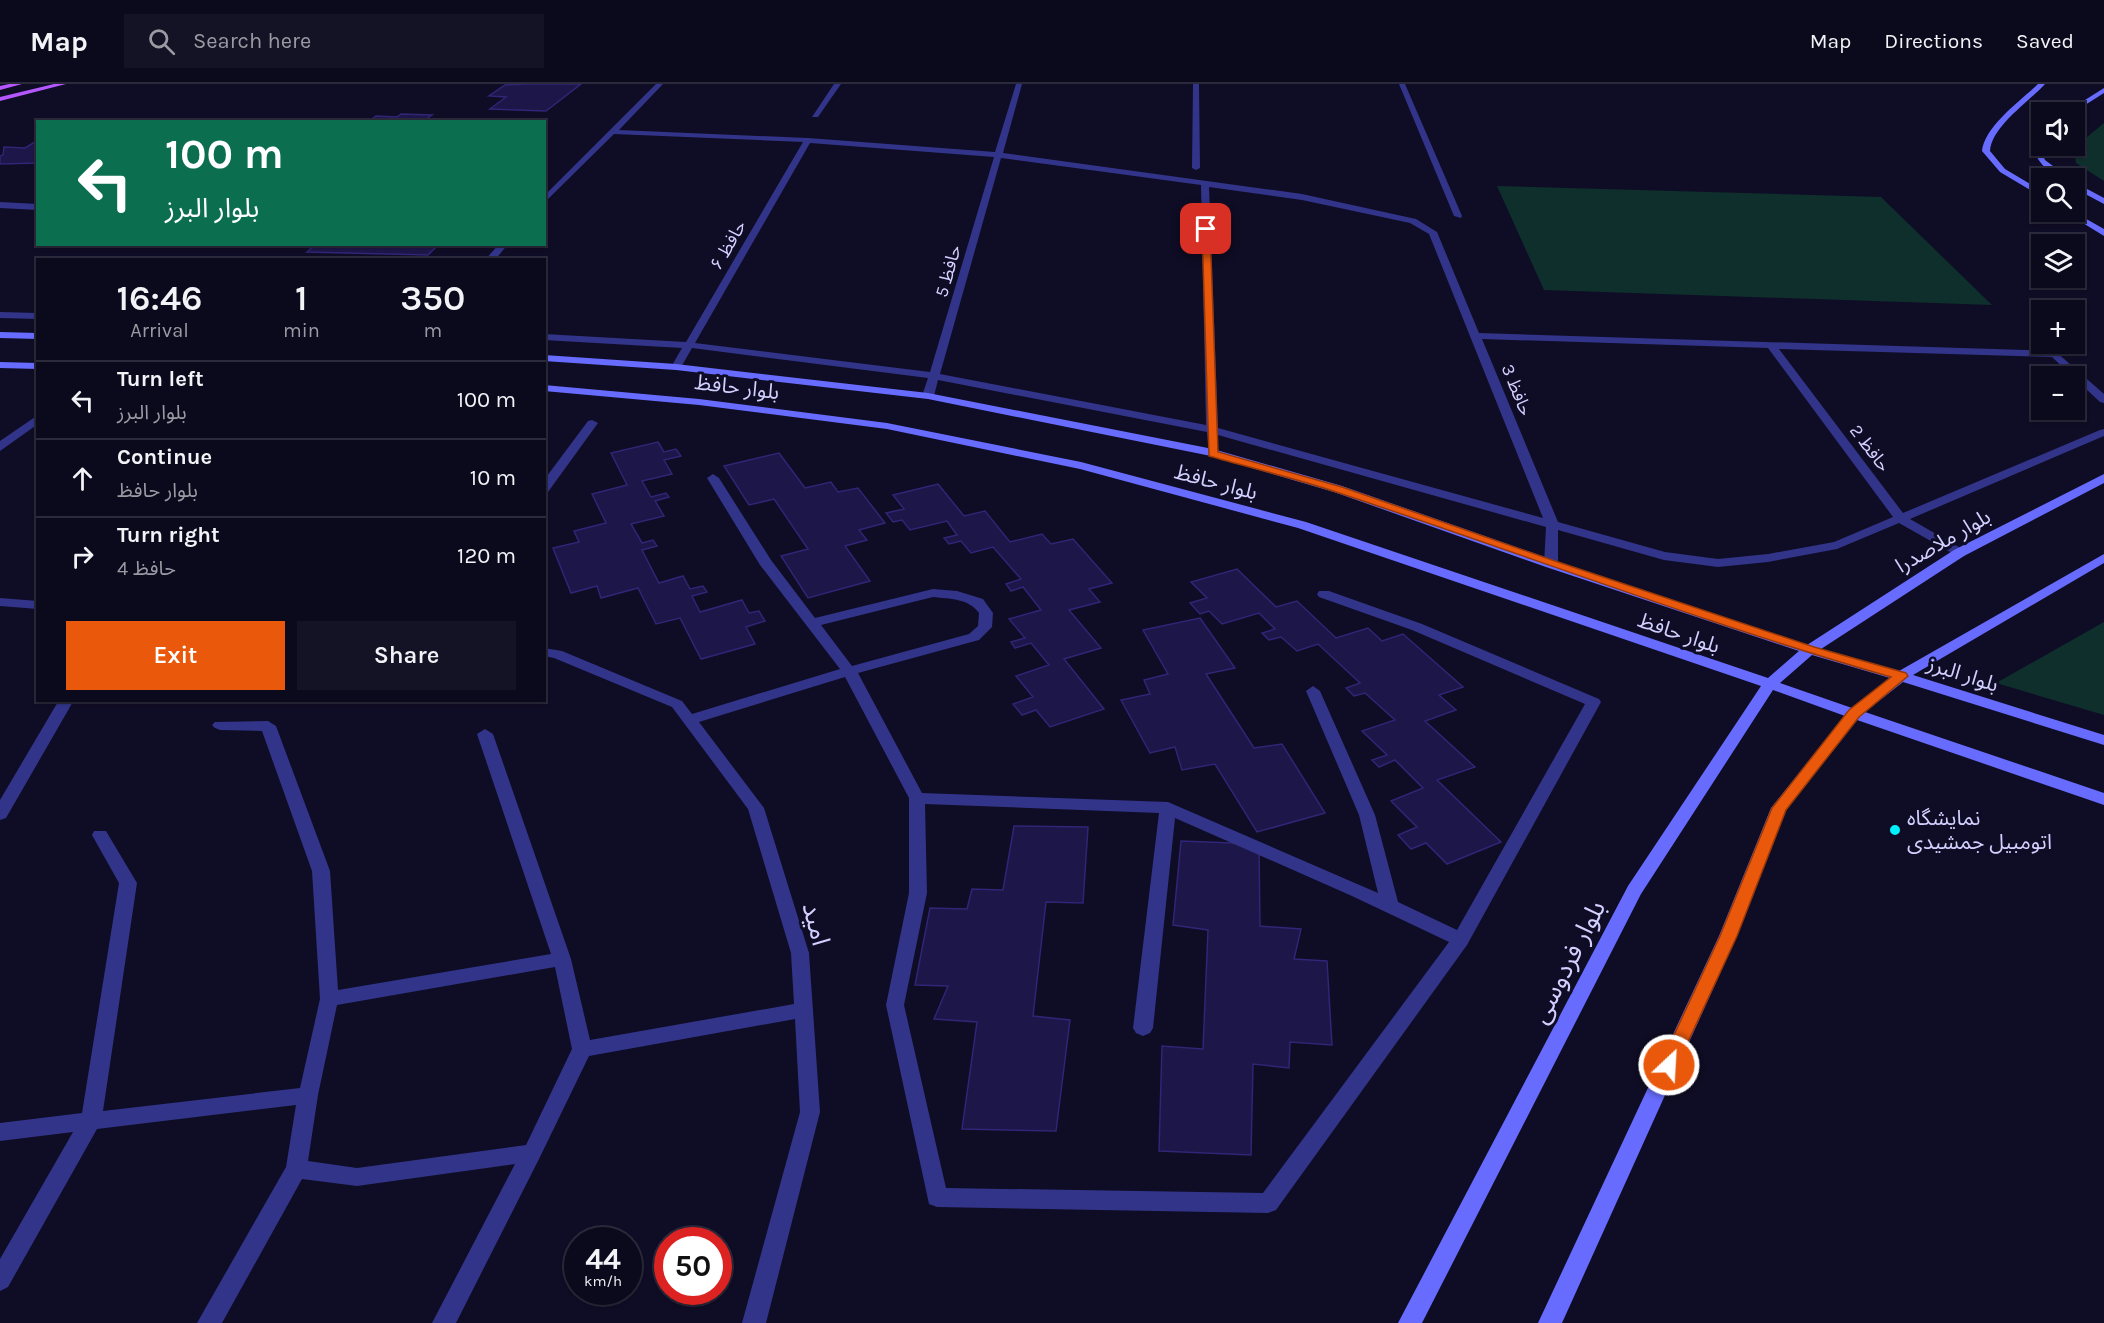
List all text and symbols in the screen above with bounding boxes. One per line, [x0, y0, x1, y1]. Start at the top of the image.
search box [124, 14, 544, 68]
text: Map [30, 25, 88, 58]
icon: search [145, 25, 178, 58]
text: Search here [193, 28, 311, 54]
text: Map [1810, 29, 1851, 53]
text: Directions [1884, 29, 1983, 53]
text: Saved [2016, 29, 2074, 53]
map controls [2031, 102, 2085, 420]
button: sound [2031, 102, 2085, 156]
text: 100 m [165, 129, 284, 179]
icon: left [66, 144, 144, 222]
button: search [2031, 168, 2085, 222]
text: بلوار البرز [165, 192, 259, 224]
pin [1180, 203, 1231, 254]
icon: arrive [1189, 212, 1222, 245]
street label: حافظ ۶ [705, 216, 751, 274]
button: layers [2031, 234, 2085, 288]
street label: حافظ 5 [930, 242, 966, 300]
text: 16:46 [117, 277, 203, 319]
text: 1 [295, 277, 308, 319]
text: 350 [400, 277, 466, 319]
button: + [2031, 300, 2085, 354]
text: Arrival [130, 319, 189, 342]
text: min [283, 319, 320, 342]
text: m [424, 319, 442, 342]
street label: حافظ 3 [1497, 361, 1537, 419]
text: Turn left [117, 366, 204, 392]
button: − [2031, 366, 2085, 420]
street label: بلوار حافظ [693, 370, 781, 404]
icon: left [66, 384, 99, 417]
text: 100 m [457, 387, 516, 413]
text: بلوار البرز [117, 401, 187, 424]
street label: حافظ 2 [1845, 420, 1895, 476]
text: Continue [117, 444, 212, 470]
street label: بلوار حافظ [1172, 459, 1260, 505]
icon: ahead [66, 462, 99, 495]
text: 10 m [470, 465, 516, 491]
text: بلوار حافظ [117, 479, 198, 502]
street label: بلوار ملاصدرا [1891, 504, 1995, 578]
text: Turn right [117, 522, 220, 548]
icon: right [66, 540, 99, 573]
text: 120 m [457, 543, 516, 569]
text: حافظ 4 [117, 557, 176, 580]
street label: بلوار حافظ [1635, 608, 1723, 658]
button: Exit [66, 621, 285, 690]
button: Share [297, 621, 516, 690]
street label: بلوار البرز [1924, 651, 2002, 697]
place label: نمایشگاه اتومبیل جمشیدی [1907, 806, 2052, 854]
marker: نمایشگاه اتومبیل جمشیدی [1888, 823, 1902, 837]
street label: بلوار فردوسی [1524, 895, 1612, 1029]
street label: امید [795, 899, 837, 949]
position arrow [1637, 1033, 1701, 1097]
speed limit sign: 50 [654, 1227, 732, 1305]
text: 44 [585, 1241, 621, 1277]
text: km/h [584, 1272, 622, 1290]

